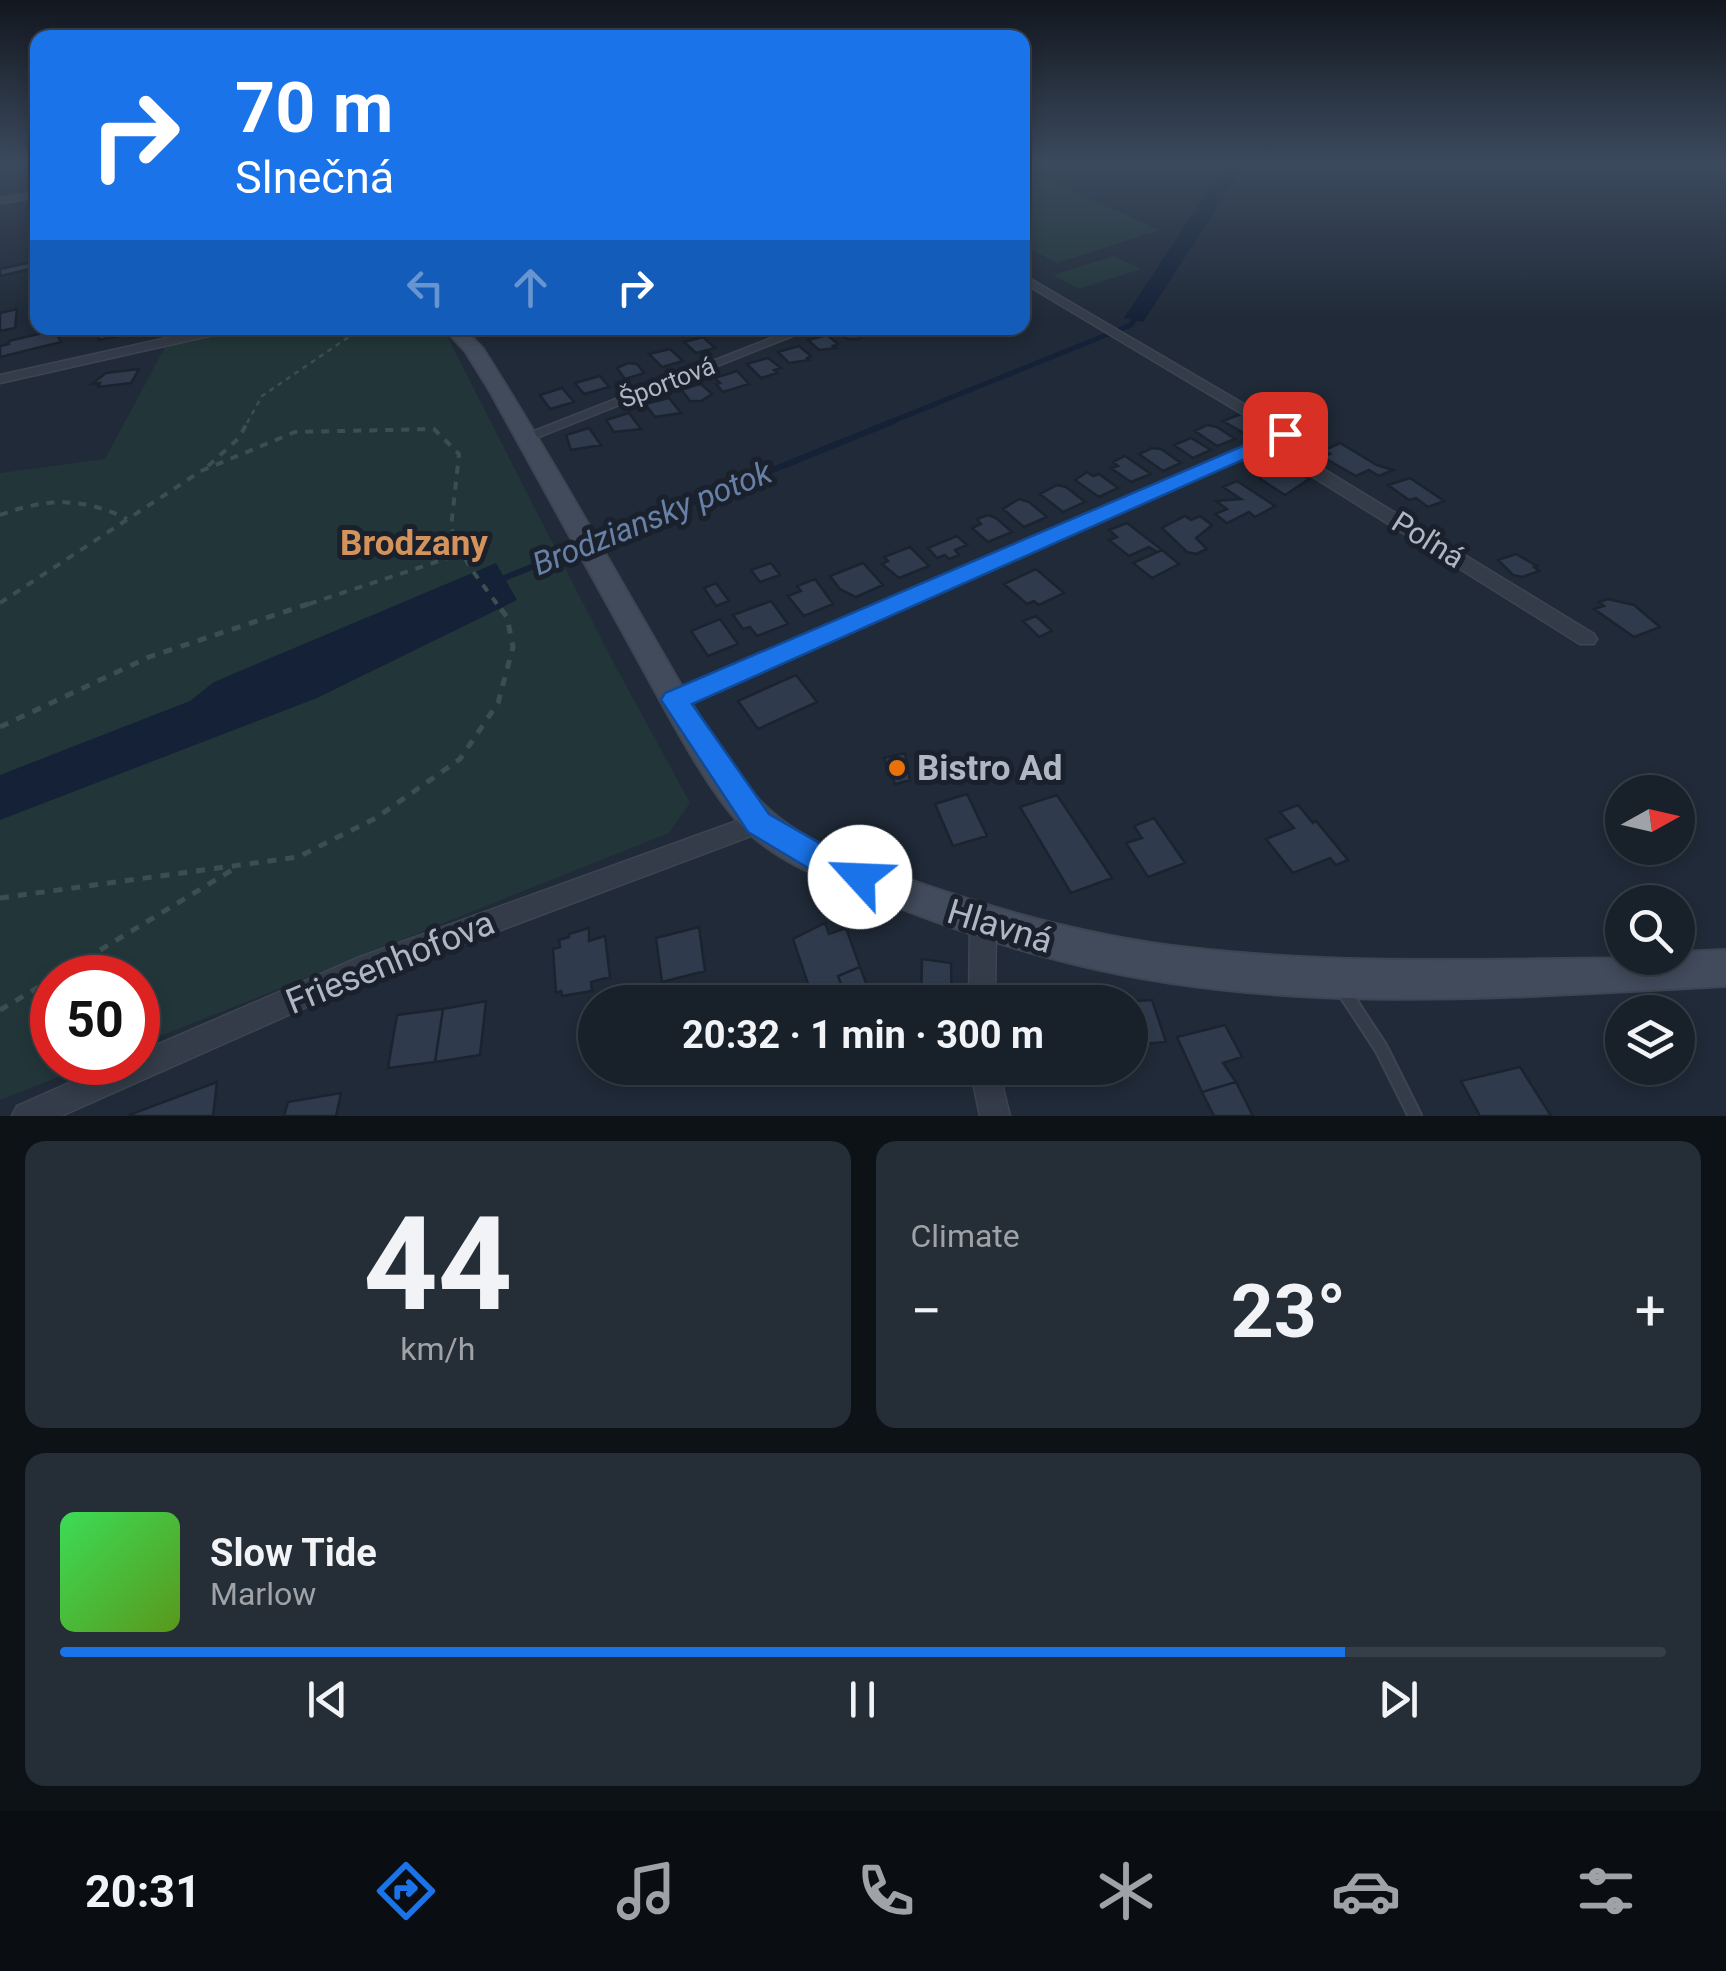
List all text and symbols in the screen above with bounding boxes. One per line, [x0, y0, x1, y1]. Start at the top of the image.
text: 70 m [235, 67, 393, 149]
icon: right [70, 70, 200, 200]
text: Slnečná [235, 151, 394, 204]
icon: left [398, 260, 453, 315]
icon: ahead [503, 260, 558, 315]
icon: right [608, 260, 663, 315]
street label: Športová [615, 350, 719, 414]
pin [1243, 392, 1328, 477]
icon: arrive [1258, 407, 1313, 462]
water label: Brodziansky potok [527, 452, 778, 583]
street label: Poľná [1386, 504, 1471, 575]
district label: Brodzany [340, 523, 488, 564]
place label: Bistro Ad [917, 748, 1062, 789]
marker: Bistro Ad [886, 757, 908, 779]
north arrow [1605, 775, 1695, 865]
map controls [1605, 775, 1695, 1085]
position arrow [808, 825, 912, 929]
button: search [1605, 885, 1695, 975]
street label: Hlavná [942, 891, 1057, 962]
street label: Friesenhofova [280, 902, 500, 1023]
speed limit sign: 50 [30, 955, 160, 1085]
button: layers [1605, 995, 1695, 1085]
text: 20:32 · 1 min · 300 m [682, 1013, 1044, 1057]
text: 44 [363, 1188, 512, 1341]
text: Climate [911, 1217, 1020, 1255]
text: 23° [1231, 1267, 1346, 1355]
text: − [911, 1279, 942, 1343]
text: + [1635, 1279, 1666, 1343]
text: km/h [400, 1330, 475, 1368]
text: Slow Tide [210, 1531, 377, 1575]
text: Marlow [210, 1575, 316, 1613]
icon: previous [300, 1672, 355, 1727]
icon: pause [835, 1672, 890, 1727]
icon: next [1371, 1672, 1426, 1727]
icon: directions [371, 1856, 441, 1926]
icon: music [611, 1856, 681, 1926]
icon: phone [851, 1856, 921, 1926]
icon: climate [1091, 1856, 1161, 1926]
icon: car [1331, 1856, 1401, 1926]
icon: filters [1571, 1856, 1641, 1926]
text: 20:31 [85, 1865, 201, 1918]

